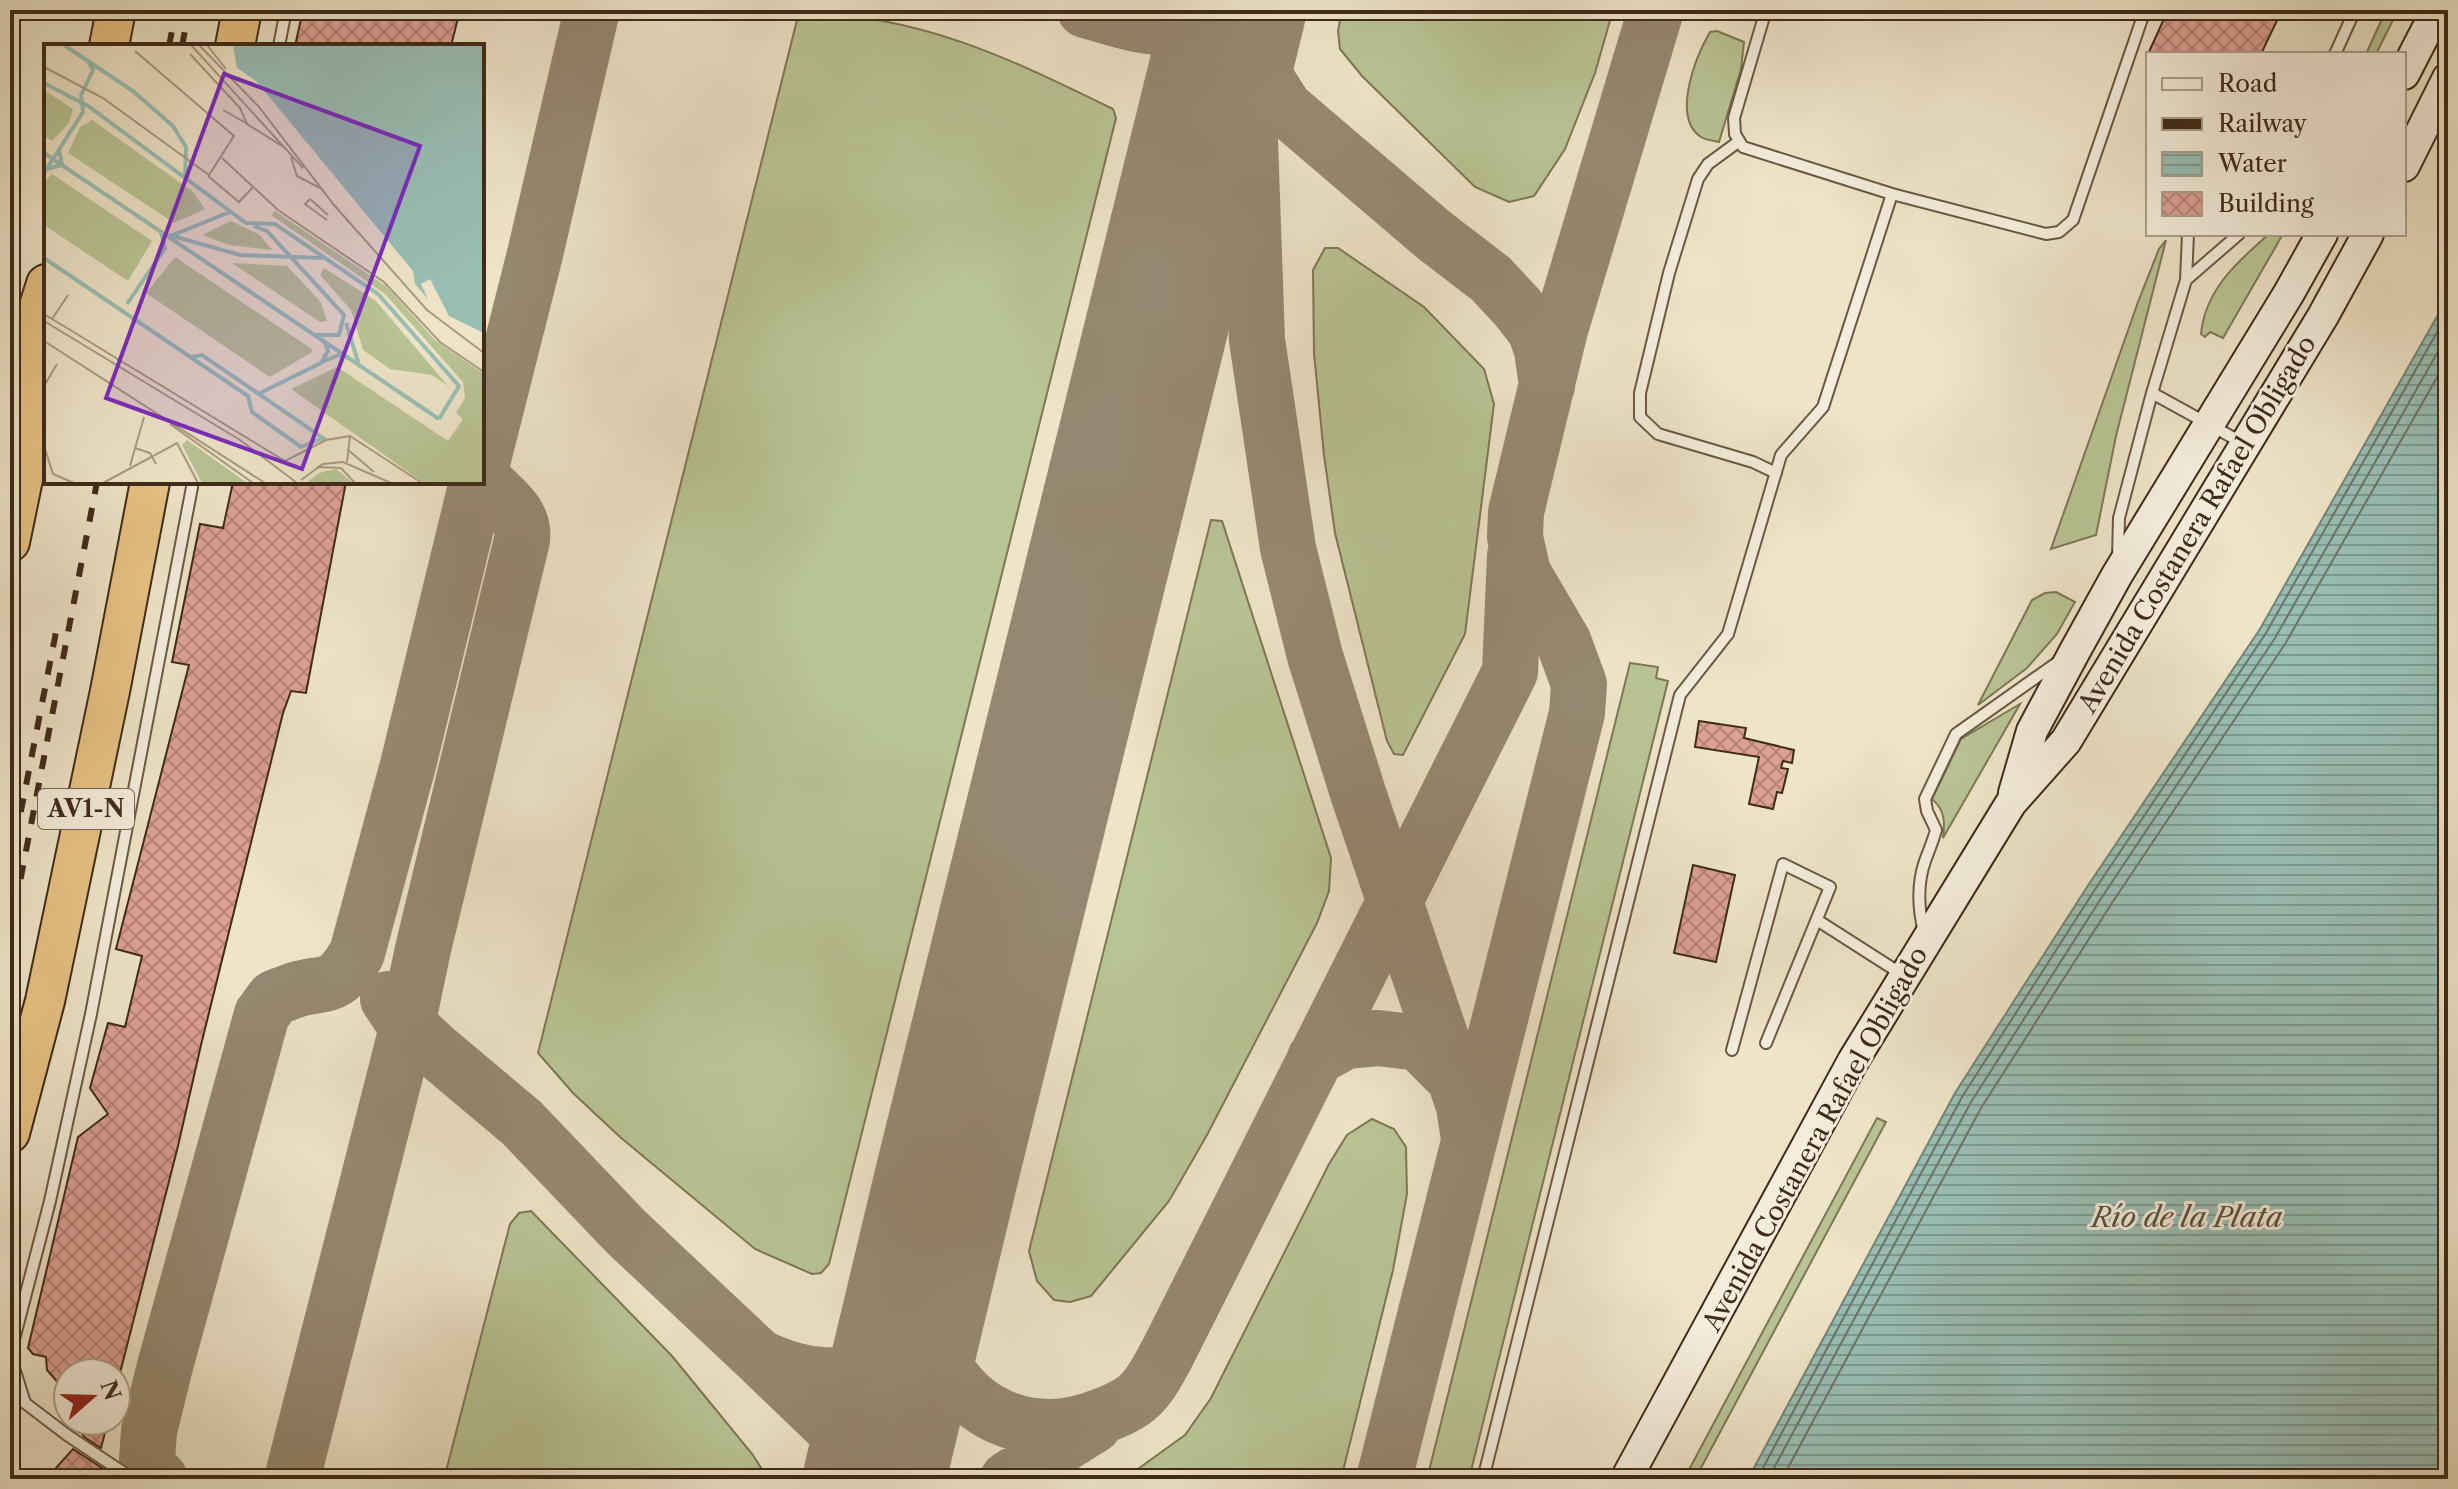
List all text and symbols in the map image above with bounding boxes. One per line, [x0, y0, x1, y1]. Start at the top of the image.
inset map [44, 44, 484, 484]
legend [2146, 52, 2406, 236]
text: Road [2218, 69, 2278, 98]
text: Railway [2218, 109, 2308, 138]
text: Water [2217, 149, 2287, 178]
text: Building [2218, 189, 2314, 218]
street label: Avenida Costanera Rafael Obligado [2071, 329, 2323, 720]
road number: AV1-N [38, 789, 134, 829]
street label: Avenida Costanera Rafael Obligado [1695, 941, 1934, 1338]
water label: Río de la Plata [2090, 1200, 2283, 1234]
north arrow [52, 1357, 132, 1437]
text: N [94, 1377, 126, 1404]

